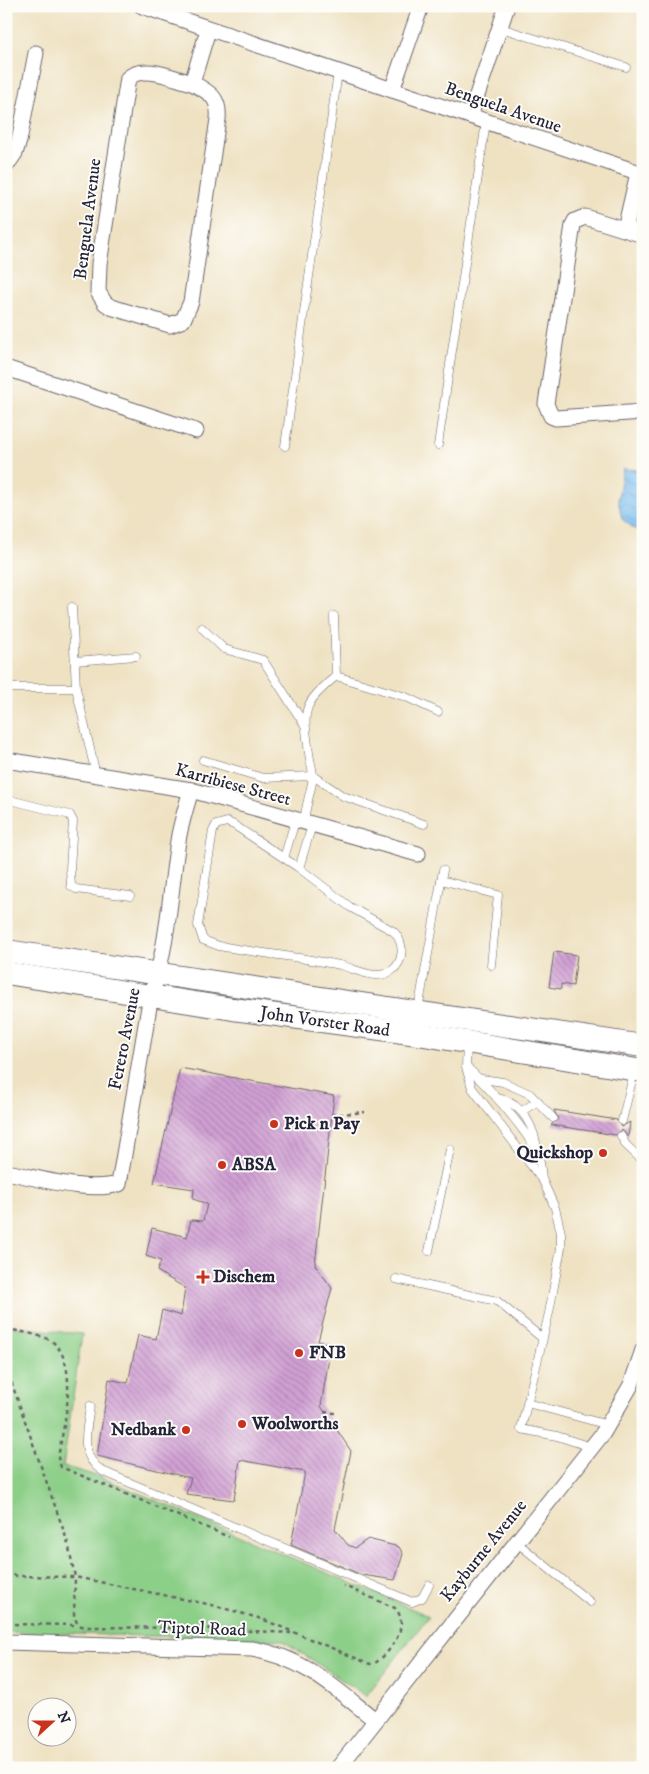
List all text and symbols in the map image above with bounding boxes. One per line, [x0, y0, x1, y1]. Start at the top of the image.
street label: Benguela Avenue [442, 78, 564, 138]
street label: Benguela Avenue [70, 157, 106, 281]
street label: Karribiese Street [173, 759, 293, 811]
street label: Ferero Avenue [104, 986, 146, 1092]
street label: John Vorster Road [257, 1002, 391, 1042]
place label: Pick n Pay [284, 1113, 360, 1135]
marker: Pick n Pay [268, 1118, 280, 1130]
place label: Quickshop [516, 1142, 593, 1164]
marker: Quickshop [597, 1147, 609, 1159]
place label: ABSA [231, 1154, 276, 1176]
marker: ABSA [216, 1159, 228, 1171]
place label: Dischem [213, 1266, 276, 1288]
marker: Dischem [197, 1271, 209, 1283]
place label: FNB [309, 1342, 346, 1364]
marker: FNB [293, 1347, 305, 1359]
place label: Woolworths [251, 1413, 338, 1435]
marker: Woolworths [236, 1418, 248, 1430]
place label: Nedbank [111, 1419, 177, 1441]
marker: Nedbank [180, 1424, 192, 1436]
street label: Kayburne Avenue [436, 1495, 532, 1607]
street label: Tiptol Road [158, 1616, 246, 1642]
north arrow [28, 1696, 78, 1746]
text: N [53, 1709, 74, 1727]

